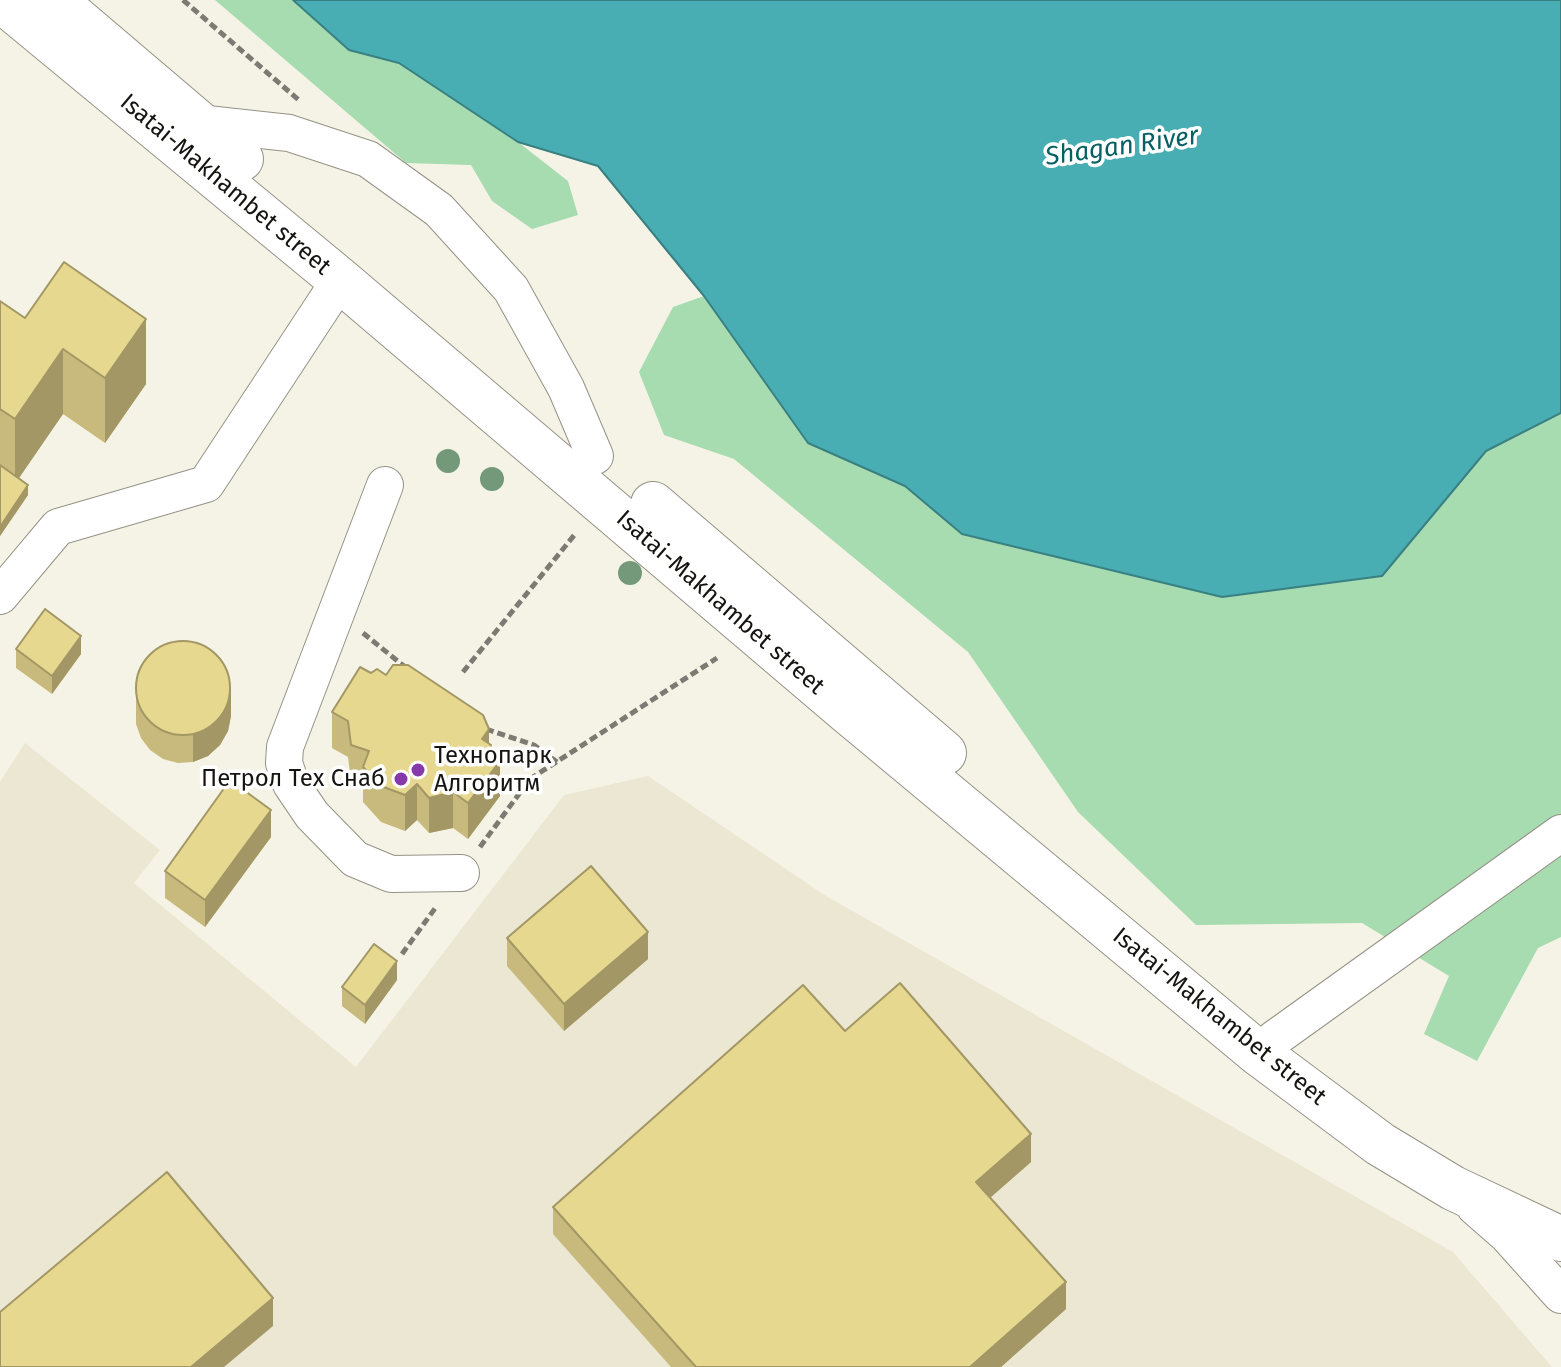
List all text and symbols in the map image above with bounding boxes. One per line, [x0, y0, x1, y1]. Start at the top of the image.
street label: Isatai-Makhambet street [114, 88, 336, 282]
water label: Shagan River [1043, 121, 1201, 173]
street label: Isatai-Makhambet street [610, 505, 830, 701]
place label: Технопарк Алгоритм [434, 742, 552, 798]
marker: Технопарк Алгоритм [409, 761, 427, 779]
place label: Петрол Тех Снаб [201, 765, 385, 793]
marker: Петрол Тех Снаб [392, 770, 410, 788]
street label: Isatai-Makhambet street [1106, 922, 1332, 1112]

